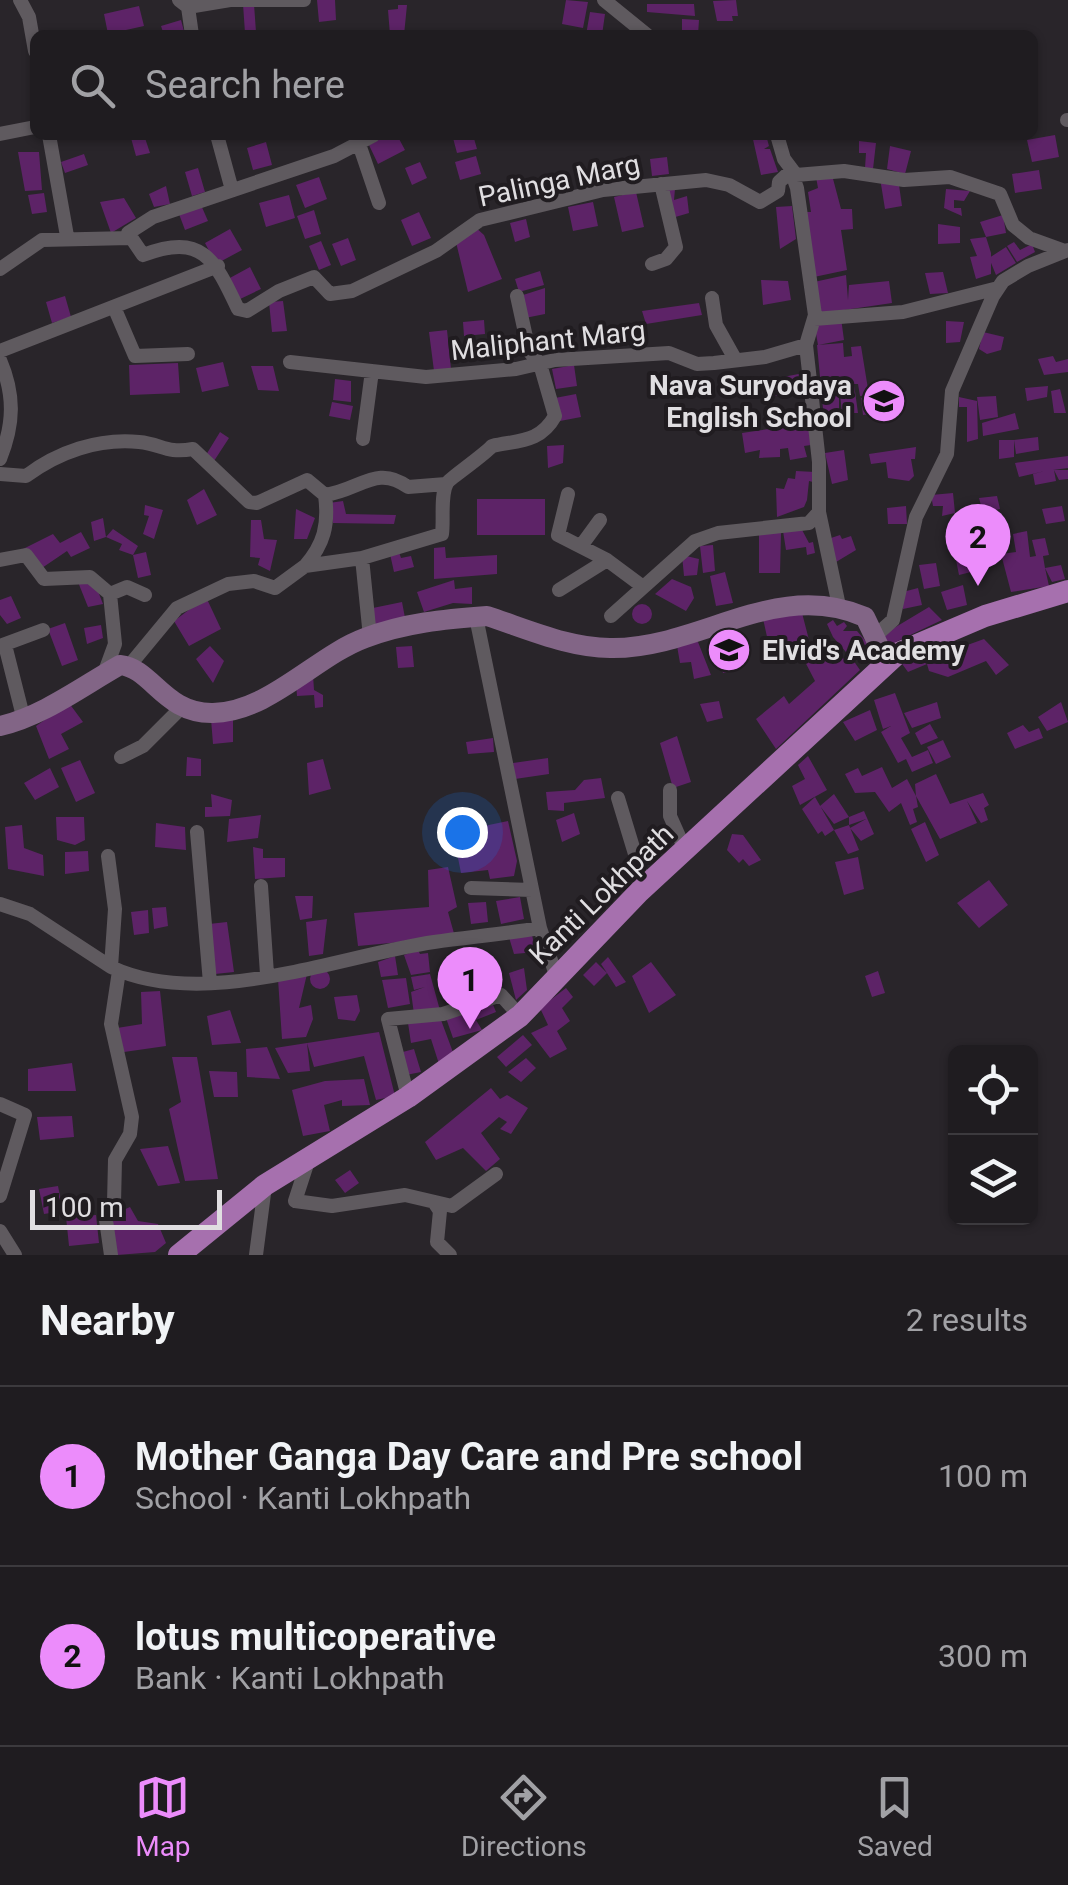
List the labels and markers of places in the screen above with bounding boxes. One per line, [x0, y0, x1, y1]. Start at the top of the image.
place label: Nava Suryodaya English School [649, 369, 852, 434]
school or university icon: Nava Suryodaya English School [861, 378, 907, 424]
pin: 2 [946, 504, 1010, 586]
school or university icon: Elvid's Academy [706, 627, 752, 673]
place label: Elvid's Academy [762, 634, 966, 667]
pin: 1 [438, 946, 502, 1029]

